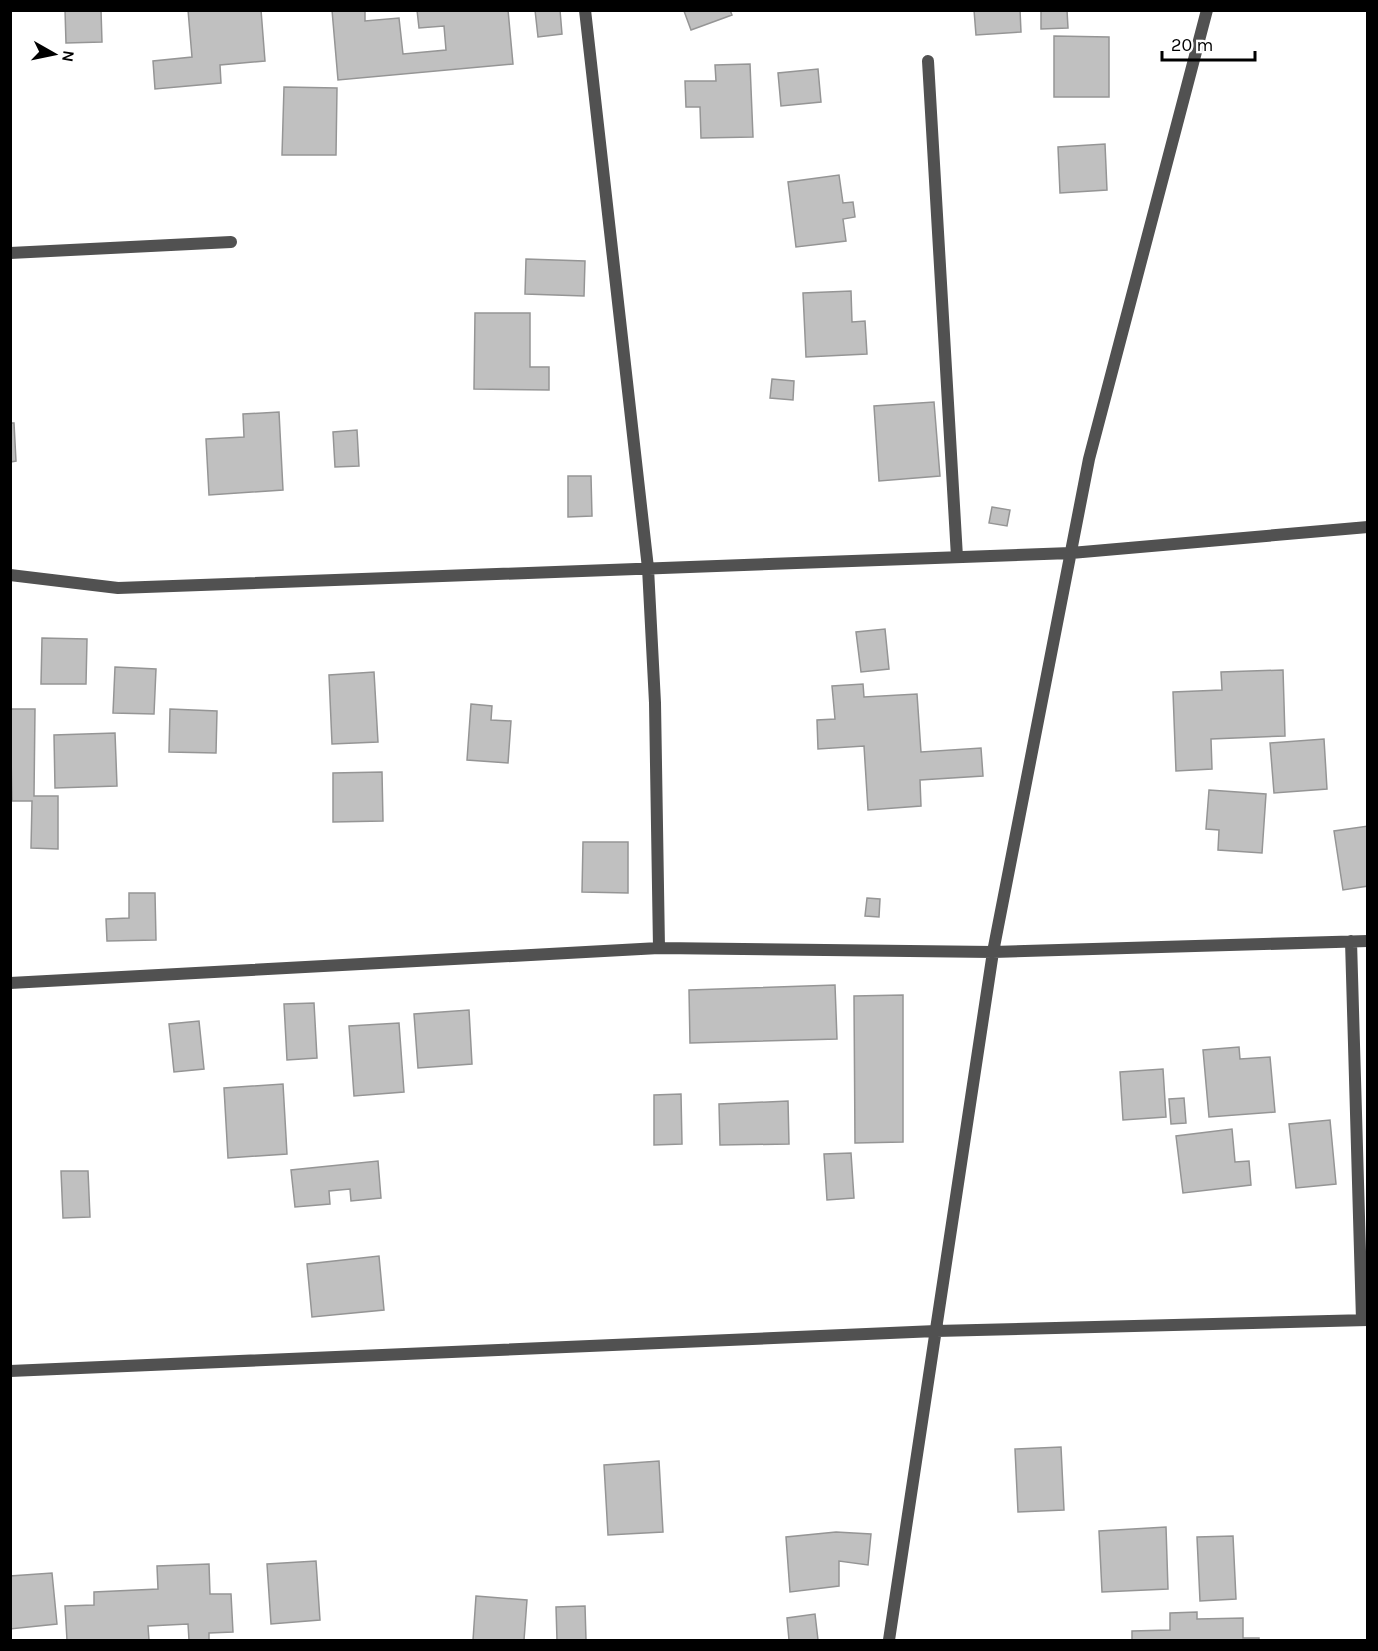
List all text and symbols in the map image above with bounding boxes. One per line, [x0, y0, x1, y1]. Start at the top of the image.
north arrow [24, 24, 84, 84]
scale bar [1162, 24, 1255, 62]
text: 20 m [1171, 34, 1213, 56]
text: N [58, 49, 79, 63]

